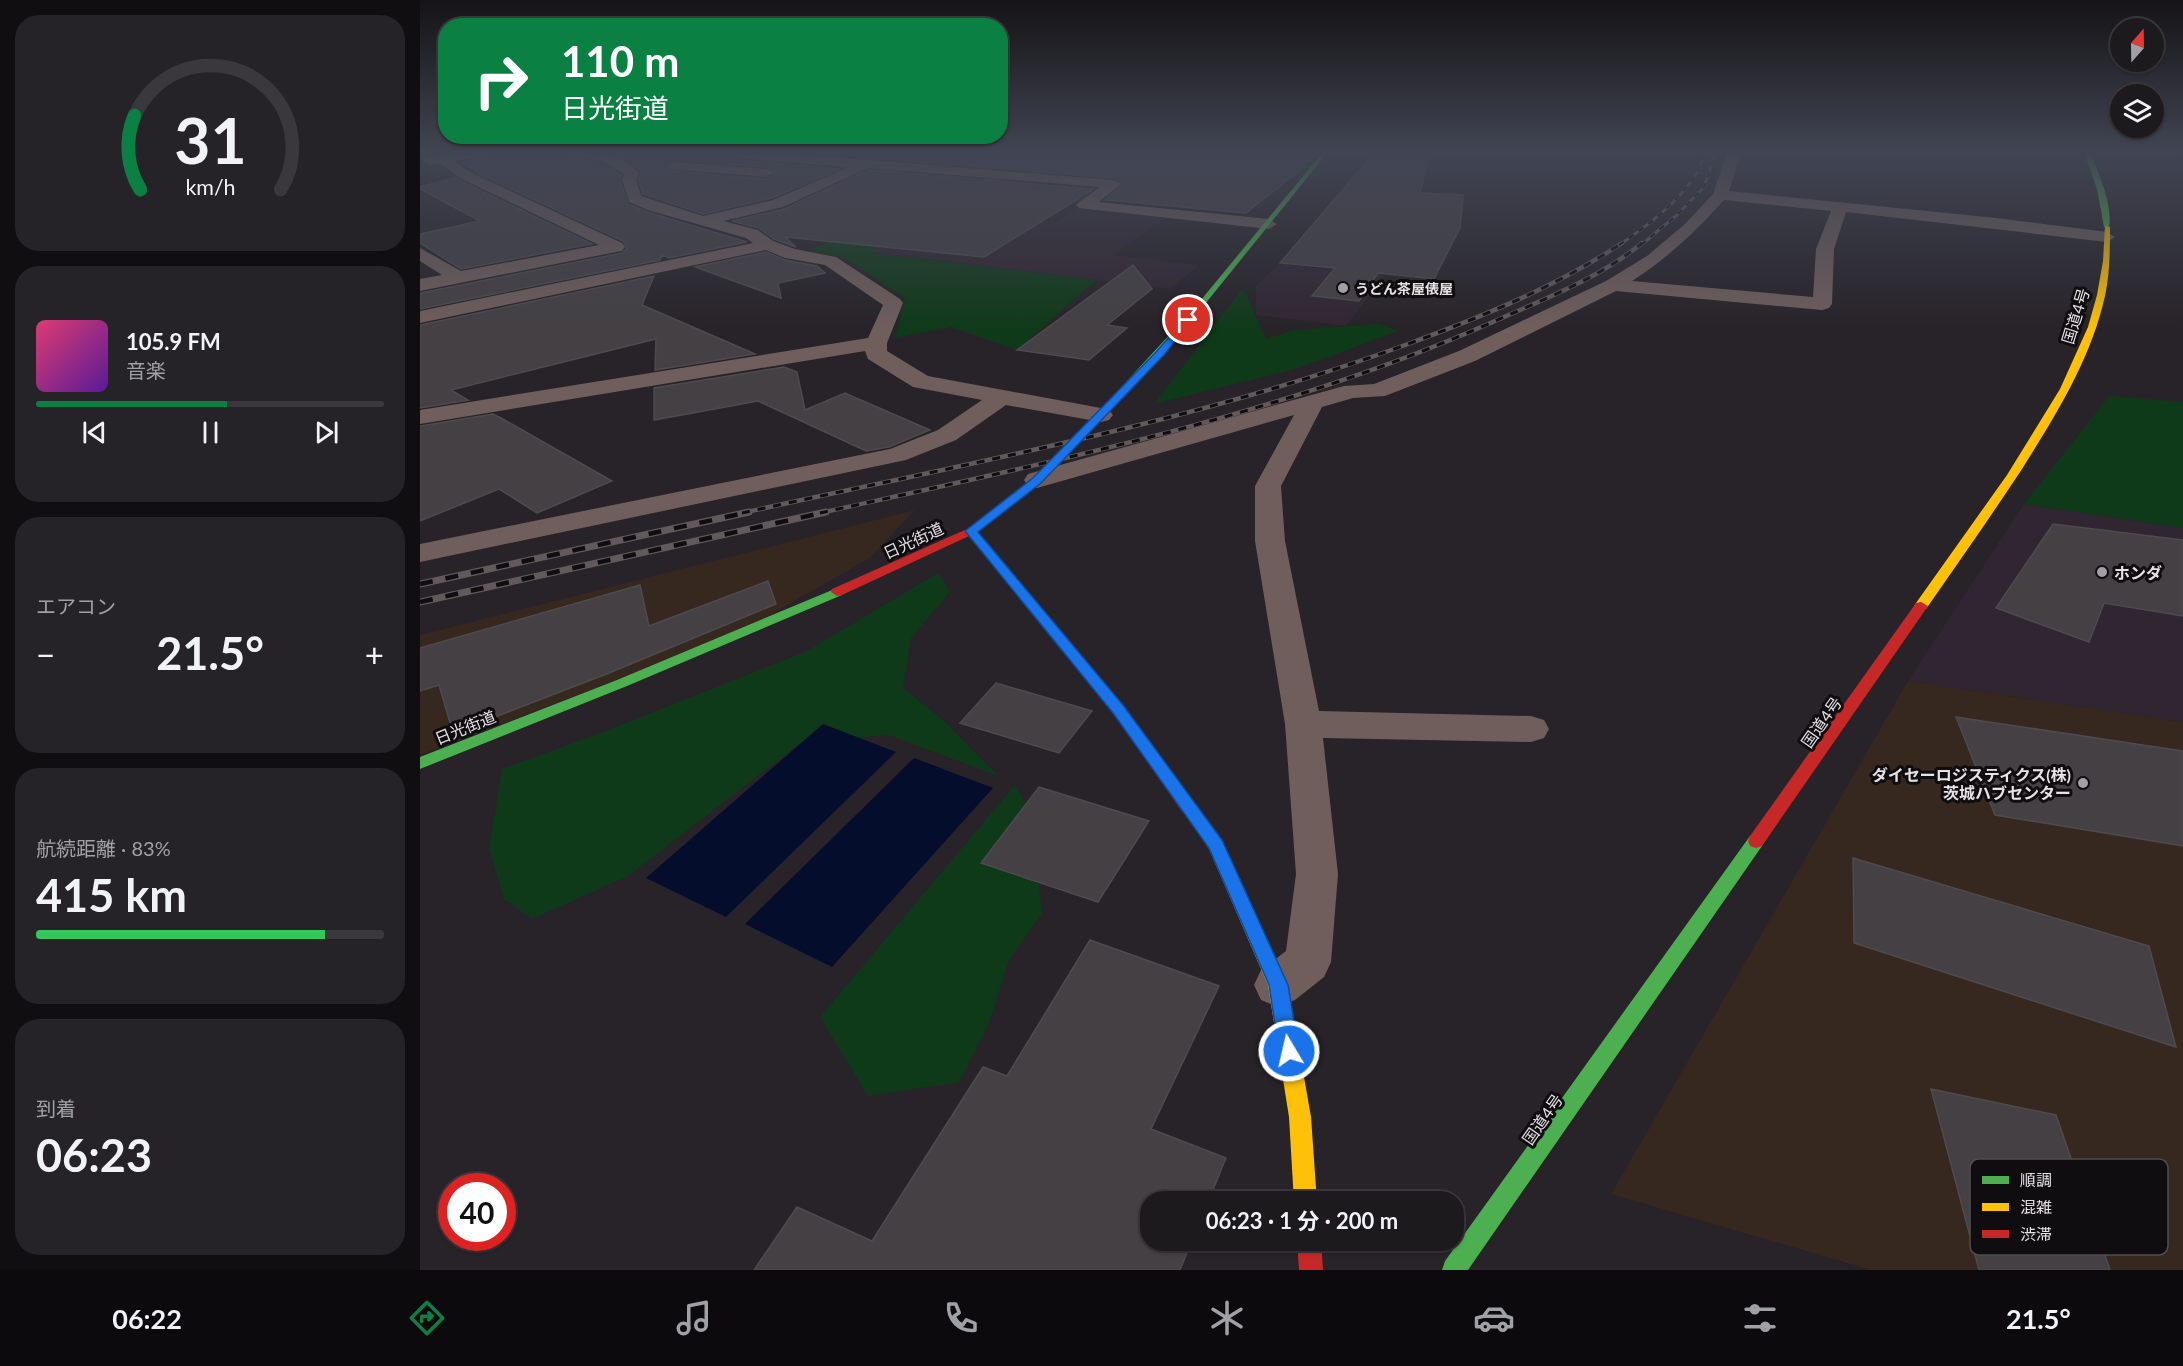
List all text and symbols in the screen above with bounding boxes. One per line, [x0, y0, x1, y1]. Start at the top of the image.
north arrow [2110, 18, 2164, 72]
map controls [2110, 18, 2164, 138]
text: 110 m [561, 36, 679, 86]
icon: right [462, 42, 540, 120]
button: layers [2110, 84, 2164, 138]
text: 日光街道 [561, 91, 669, 124]
text: 31 [174, 102, 246, 177]
text: km/h [185, 174, 235, 200]
place label: うどん茶屋俵屋 [1355, 280, 1453, 297]
marker: うどん茶屋俵屋 [1336, 281, 1350, 295]
street label: 国道4号 [2058, 286, 2092, 346]
pin [1162, 294, 1213, 345]
icon: arrive [1171, 303, 1204, 336]
text: 105.9 FM [126, 328, 221, 355]
text: 音楽 [126, 358, 166, 382]
icon: previous [78, 416, 111, 449]
icon: pause [194, 416, 227, 449]
icon: next [310, 416, 343, 449]
street label: 日光街道 [880, 518, 946, 562]
place label: ホンダ [2114, 563, 2162, 582]
marker: ホンダ [2095, 565, 2109, 579]
text: エアコン [36, 594, 116, 618]
text: 21.5° [156, 626, 264, 680]
text: − [36, 634, 55, 674]
text: + [365, 634, 384, 674]
street label: 国道4号 [1797, 693, 1845, 751]
street label: 日光街道 [432, 706, 498, 748]
place label: ダイセーロジスティクス(株) 茨城ハブセンター [1872, 765, 2071, 802]
marker: ダイセーロジスティクス(株) 茨城ハブセンター [2076, 776, 2090, 790]
text: 航続距離 · 83% [36, 836, 171, 860]
text: 415 km [36, 868, 187, 922]
position arrow [1257, 1019, 1321, 1083]
street label: 国道4号 [1518, 1090, 1566, 1148]
text: 到着 [36, 1096, 76, 1120]
text: 06:23 [36, 1128, 152, 1182]
legend [1970, 1159, 2168, 1255]
text: 順調 [2020, 1170, 2052, 1189]
speed limit sign: 40 [438, 1173, 516, 1251]
text: 混雑 [2020, 1197, 2052, 1216]
text: 06:23 · 1 分 · 200 m [1206, 1207, 1398, 1234]
text: 渋滞 [2020, 1224, 2052, 1243]
icon: directions [406, 1297, 448, 1339]
icon: music [673, 1297, 715, 1339]
icon: phone [940, 1297, 982, 1339]
icon: climate [1206, 1297, 1248, 1339]
icon: car [1473, 1297, 1515, 1339]
icon: filters [1739, 1297, 1781, 1339]
text: 06:22 [112, 1302, 182, 1335]
text: 21.5° [2006, 1302, 2071, 1335]

